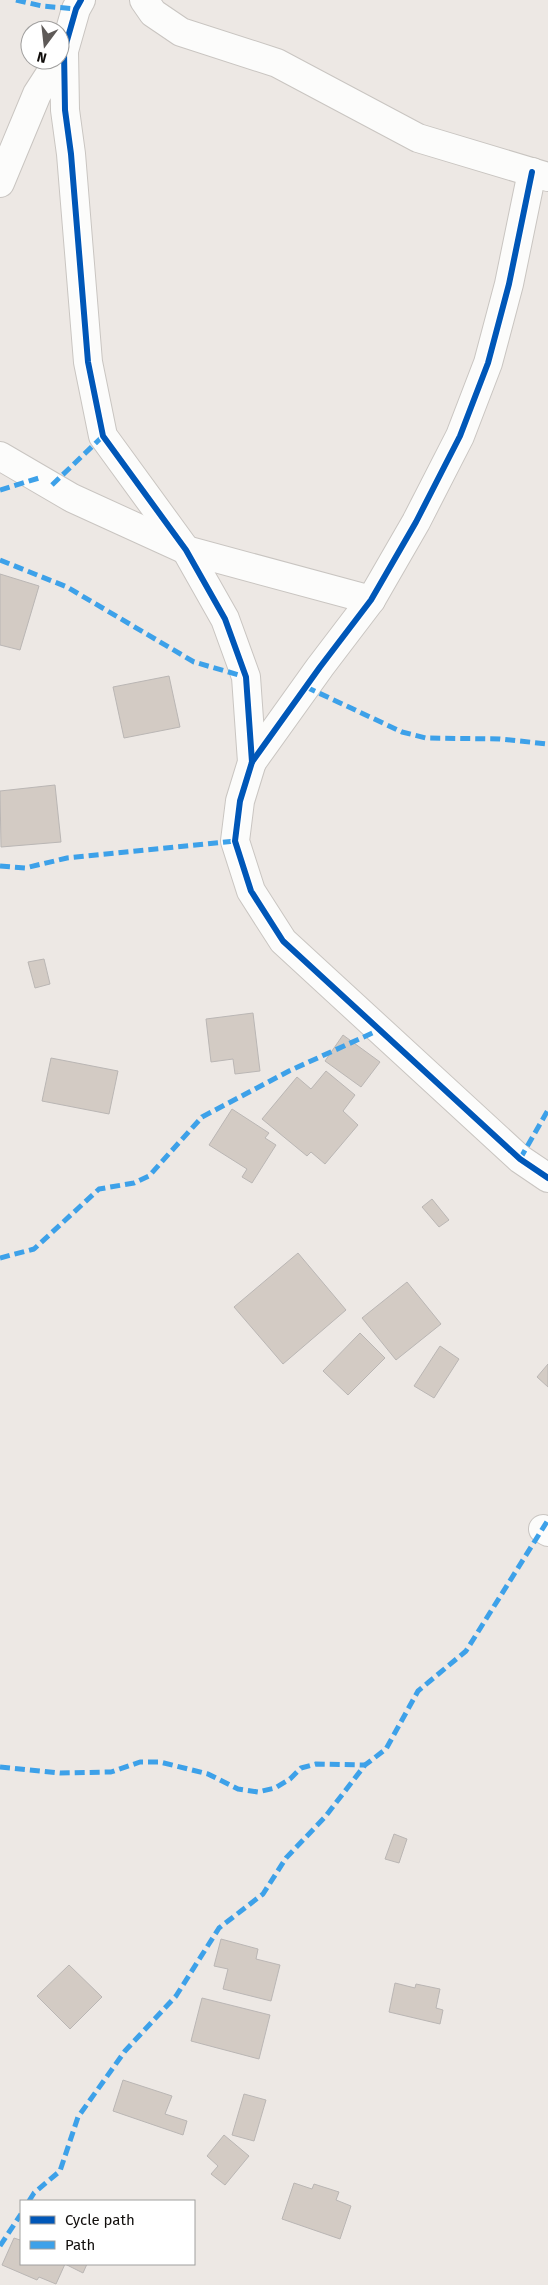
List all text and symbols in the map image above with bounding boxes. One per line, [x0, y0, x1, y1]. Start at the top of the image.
north arrow [20, 20, 70, 70]
text: N [35, 48, 48, 66]
legend [20, 2200, 195, 2265]
text: Cycle path [65, 2211, 135, 2229]
text: Path [65, 2236, 95, 2254]

